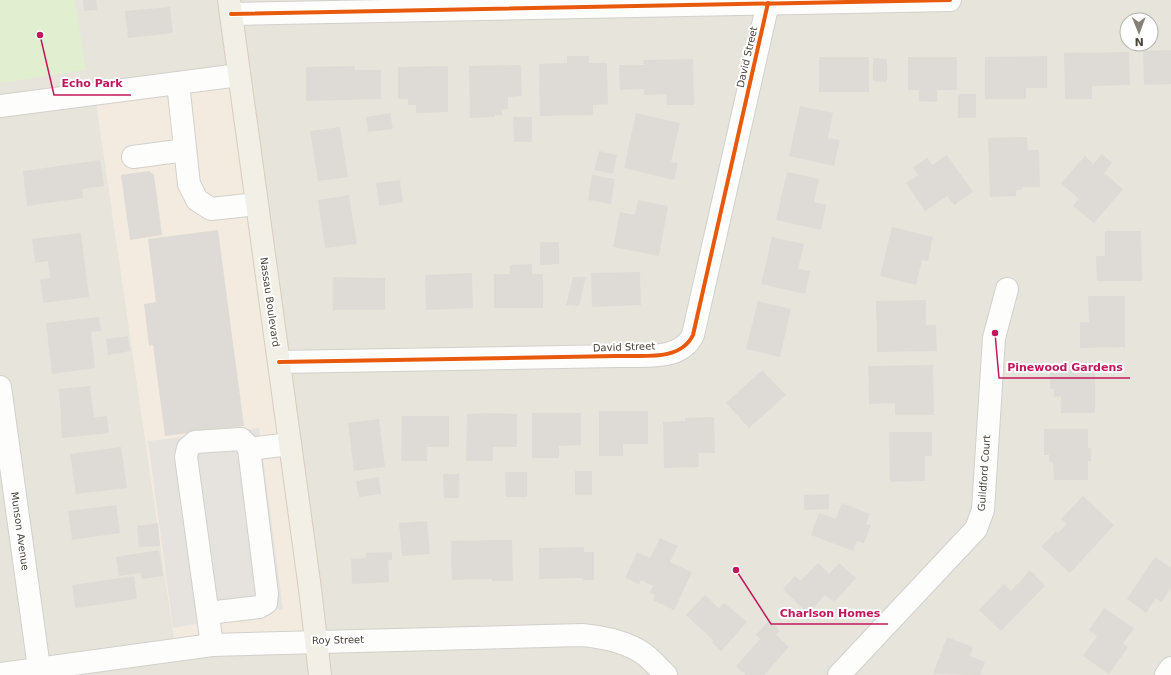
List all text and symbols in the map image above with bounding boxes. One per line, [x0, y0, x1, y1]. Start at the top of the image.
north arrow [1119, 12, 1159, 52]
street label: David Street [735, 25, 759, 89]
text: N [1134, 35, 1144, 48]
callout: Echo Park [54, 72, 131, 95]
text: Echo Park [61, 77, 123, 90]
street label: Nassau Boulevard [258, 257, 282, 347]
street label: David Street [593, 340, 655, 354]
callout: Pinewood Gardens [999, 355, 1130, 378]
text: Pinewood Gardens [1007, 361, 1123, 374]
street label: Guildford Court [976, 434, 992, 512]
street label: Munson Avenue [9, 491, 31, 571]
callout: Charlson Homes [771, 601, 888, 624]
text: Charlson Homes [780, 607, 881, 620]
street label: Roy Street [312, 634, 364, 646]

